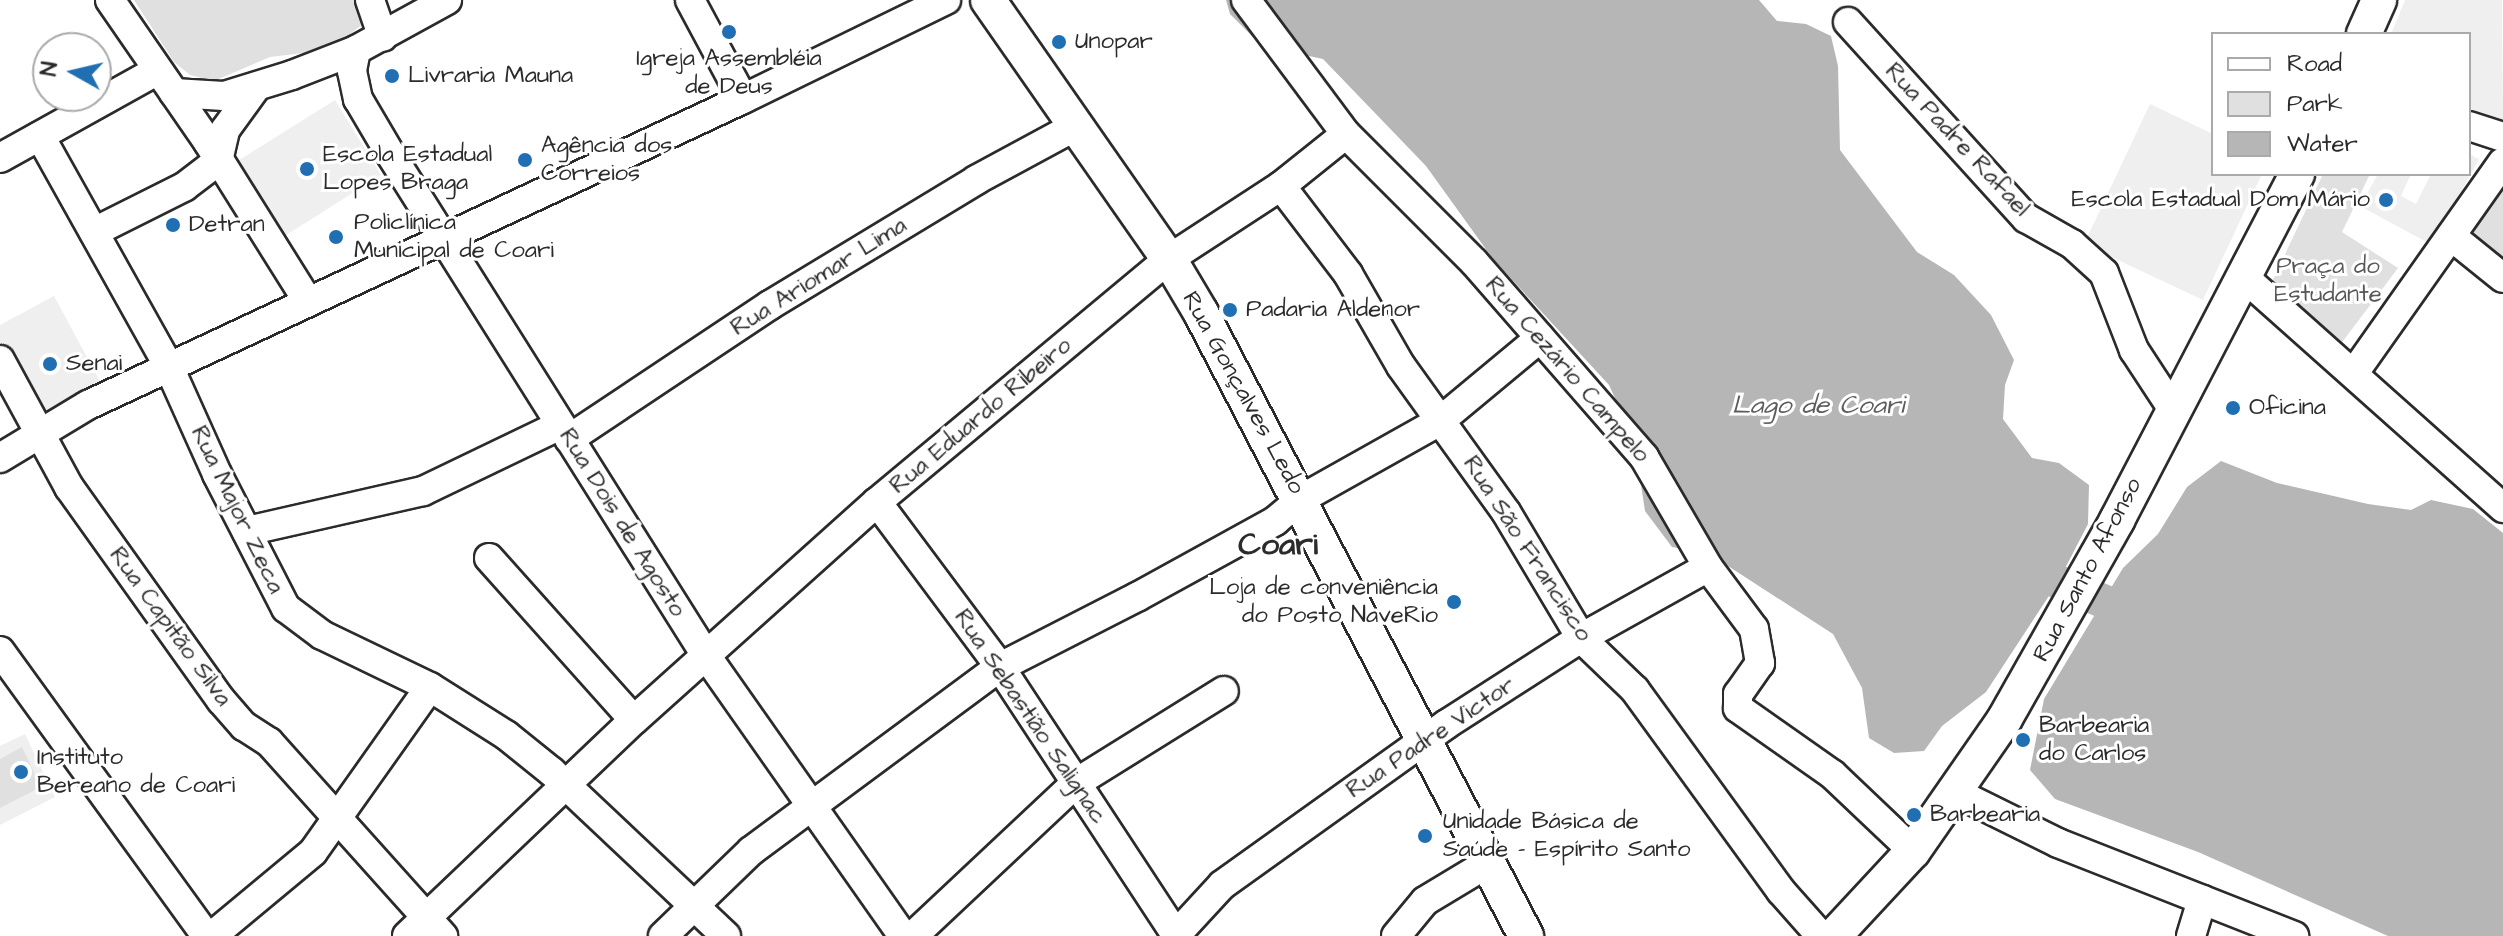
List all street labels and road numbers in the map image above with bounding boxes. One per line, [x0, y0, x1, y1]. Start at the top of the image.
street label: Rua Padre Rafael [1879, 57, 2035, 223]
street label: Rua Ariomar Lima [726, 211, 912, 343]
street label: Rua Cezário Campelo [1478, 271, 1656, 469]
street label: Rua Gonçalves Ledo [1175, 287, 1311, 499]
street label: Rua Eduardo Ribeiro [884, 332, 1078, 500]
street label: Rua Major Zeca [184, 421, 290, 599]
street label: Rua Dois de Agosto [552, 423, 692, 623]
street label: Rua São Francisco [1456, 451, 1598, 647]
street label: Rua Santo Afonso [2027, 473, 2149, 667]
street label: Rua Capitão Silva [103, 542, 237, 712]
street label: Rua Sebastião Salignac [947, 604, 1113, 830]
street label: Rua Padre Victor [1341, 671, 1521, 805]

